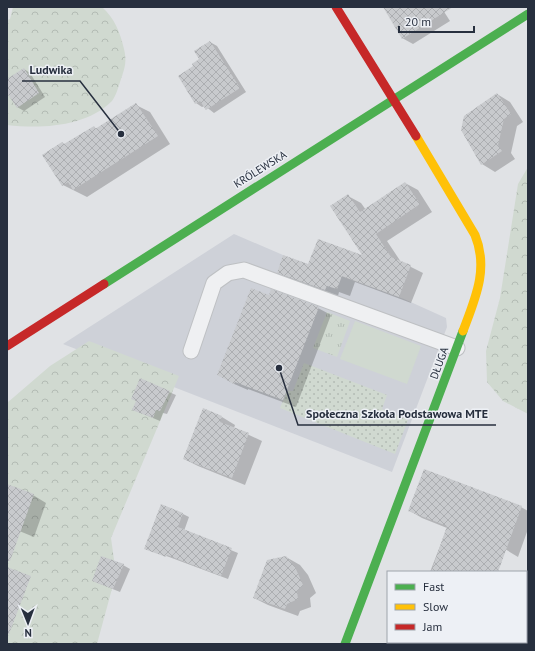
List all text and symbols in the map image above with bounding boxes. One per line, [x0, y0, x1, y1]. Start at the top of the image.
scale bar [399, 8, 474, 34]
text: 20 m [405, 14, 431, 29]
callout: Ludwika [22, 57, 80, 81]
text: Ludwika [30, 62, 72, 77]
street label: KRÓLEWSKA [231, 147, 289, 191]
street label: DŁUGA [427, 344, 451, 381]
callout: Społeczna Szkoła Podstawowa MTE [298, 401, 496, 425]
text: Społeczna Szkoła Podstawowa MTE [306, 406, 488, 421]
legend [387, 571, 527, 643]
text: Fast [423, 579, 444, 594]
text: Slow [423, 599, 448, 614]
north arrow [8, 603, 48, 643]
text: Jam [422, 619, 442, 634]
text: N [24, 626, 32, 640]

